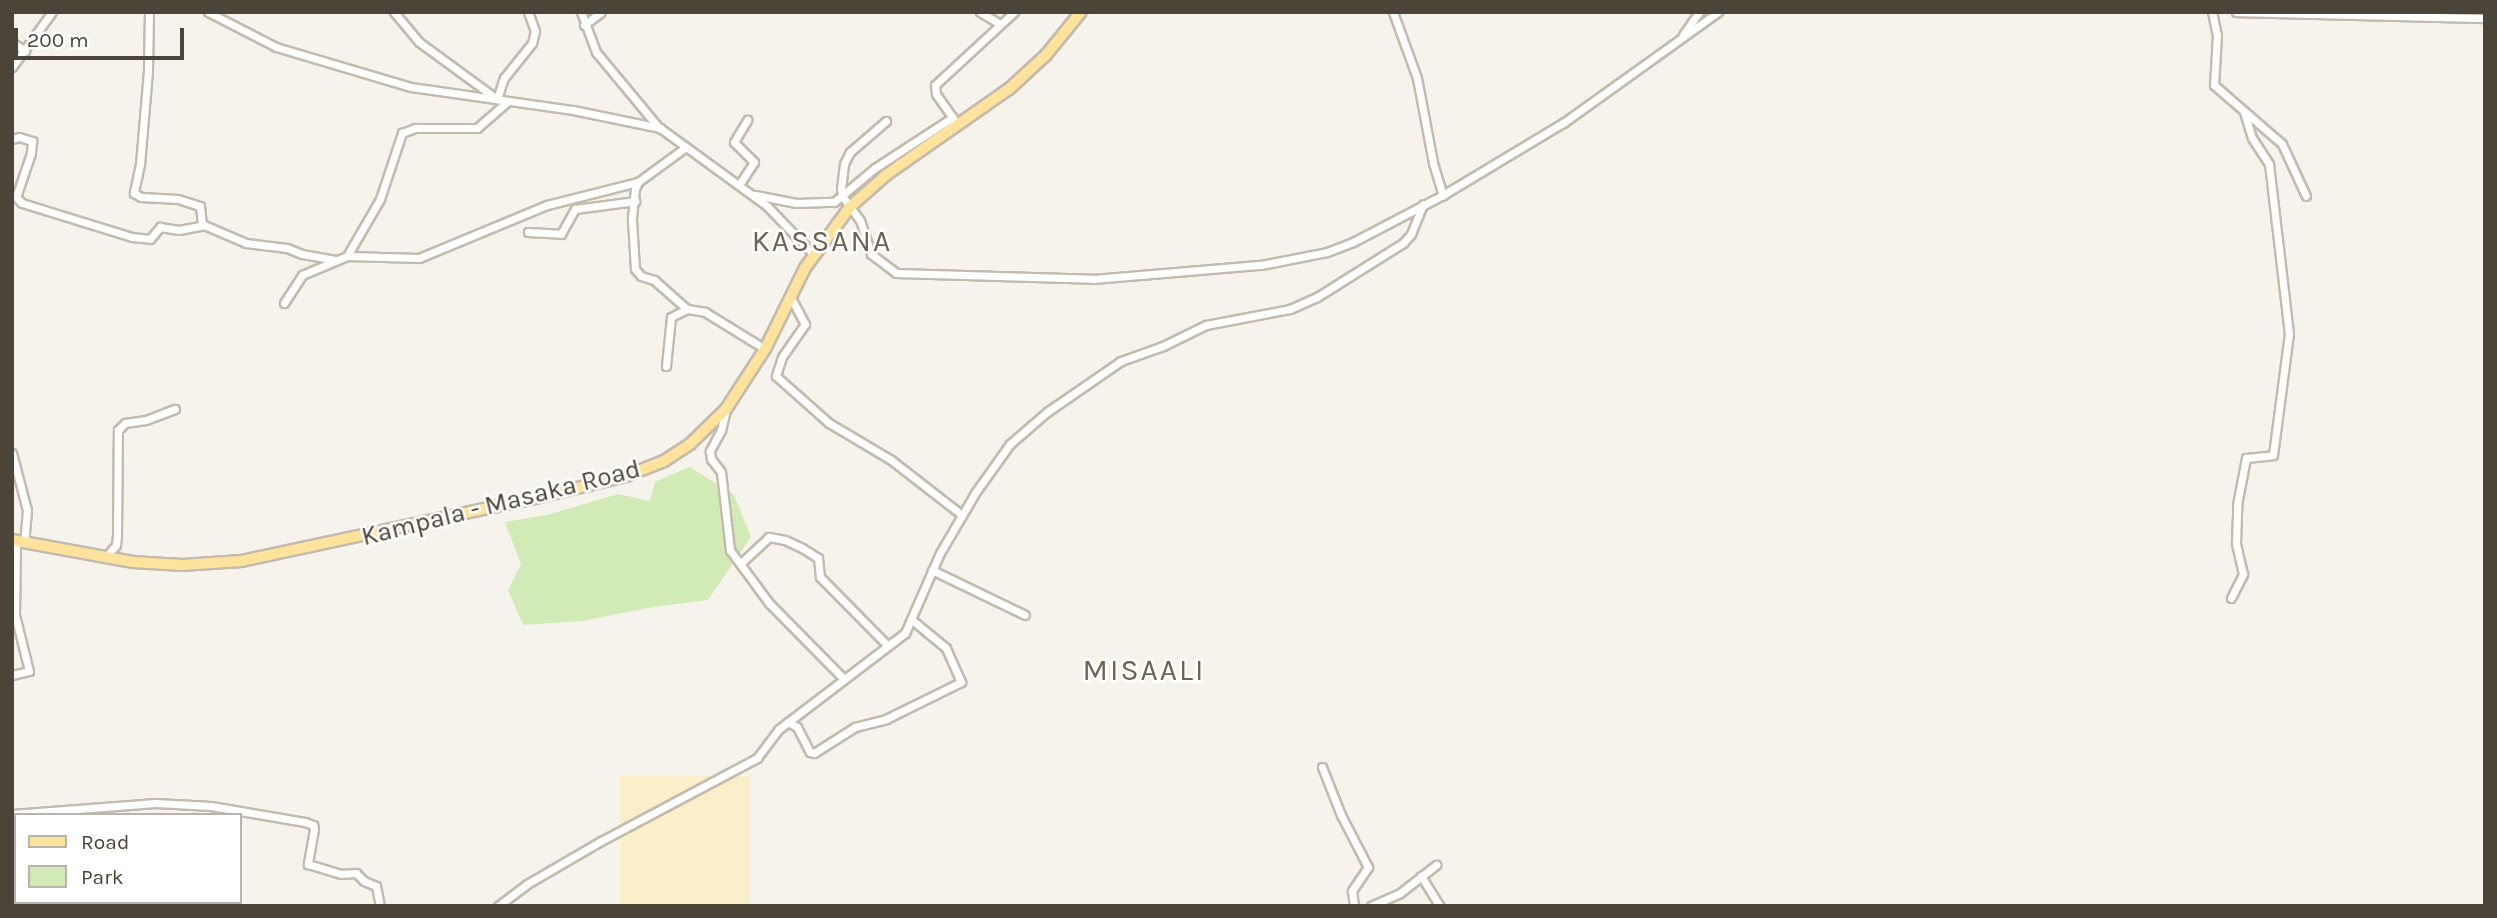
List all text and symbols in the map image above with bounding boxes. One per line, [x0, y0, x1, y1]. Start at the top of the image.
scale bar [18, 14, 187, 58]
text: 200 m [27, 28, 89, 52]
district label: KASSANA [753, 223, 891, 259]
street label: Kampala - Masaka Road [358, 453, 644, 553]
district label: MISAALI [1083, 652, 1205, 688]
legend [14, 813, 242, 904]
text: Road [81, 830, 129, 854]
text: Park [81, 865, 124, 889]

